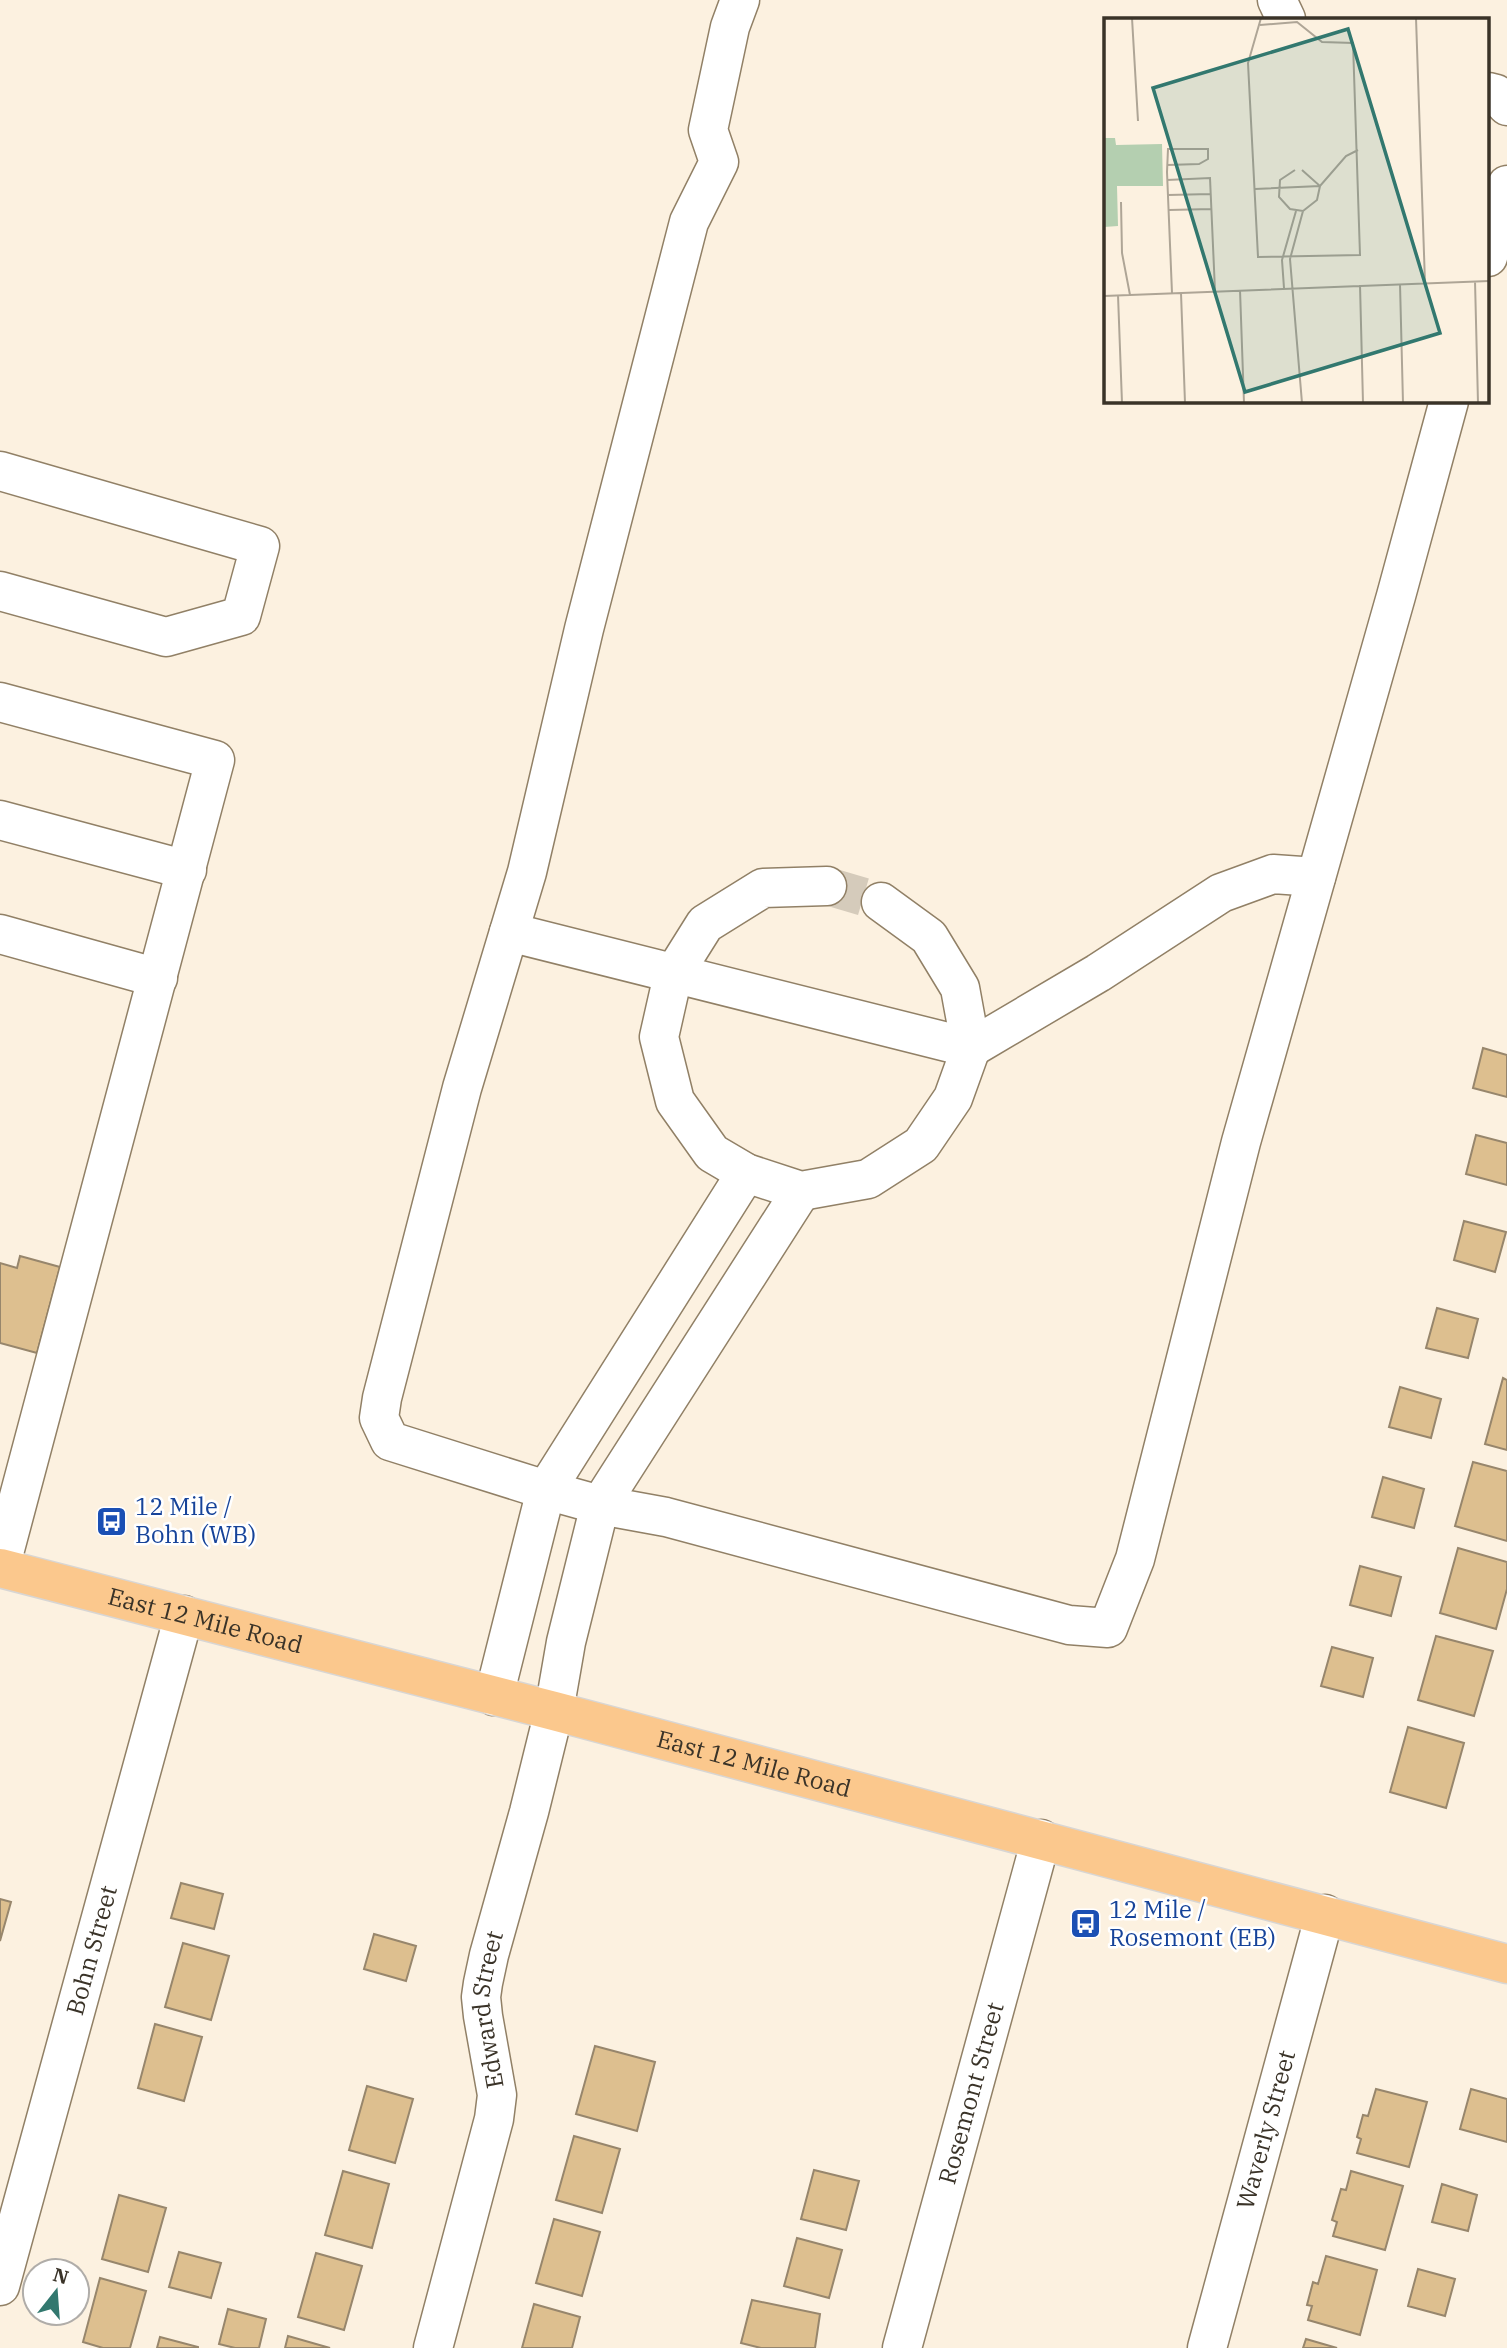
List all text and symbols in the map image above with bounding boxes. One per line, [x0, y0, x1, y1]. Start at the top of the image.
inset map [1104, 18, 1490, 402]
place label: 12 Mile / Bohn (WB) [135, 1490, 256, 1550]
bus stop icon: 12 Mile / Bohn (WB) [95, 1504, 129, 1538]
street label: East 12 Mile Road [105, 1580, 306, 1660]
street label: East 12 Mile Road [653, 1722, 855, 1804]
street label: Bohn Street [58, 1882, 124, 2019]
place label: 12 Mile / Rosemont (EB) [1109, 1893, 1276, 1953]
bus stop icon: 12 Mile / Rosemont (EB) [1069, 1907, 1103, 1941]
street label: Edward Street [464, 1927, 511, 2091]
street label: Rosemont Street [930, 1999, 1011, 2188]
street label: Waverly Street [1228, 2046, 1302, 2213]
north arrow [21, 2257, 91, 2327]
text: N [50, 2262, 72, 2289]

